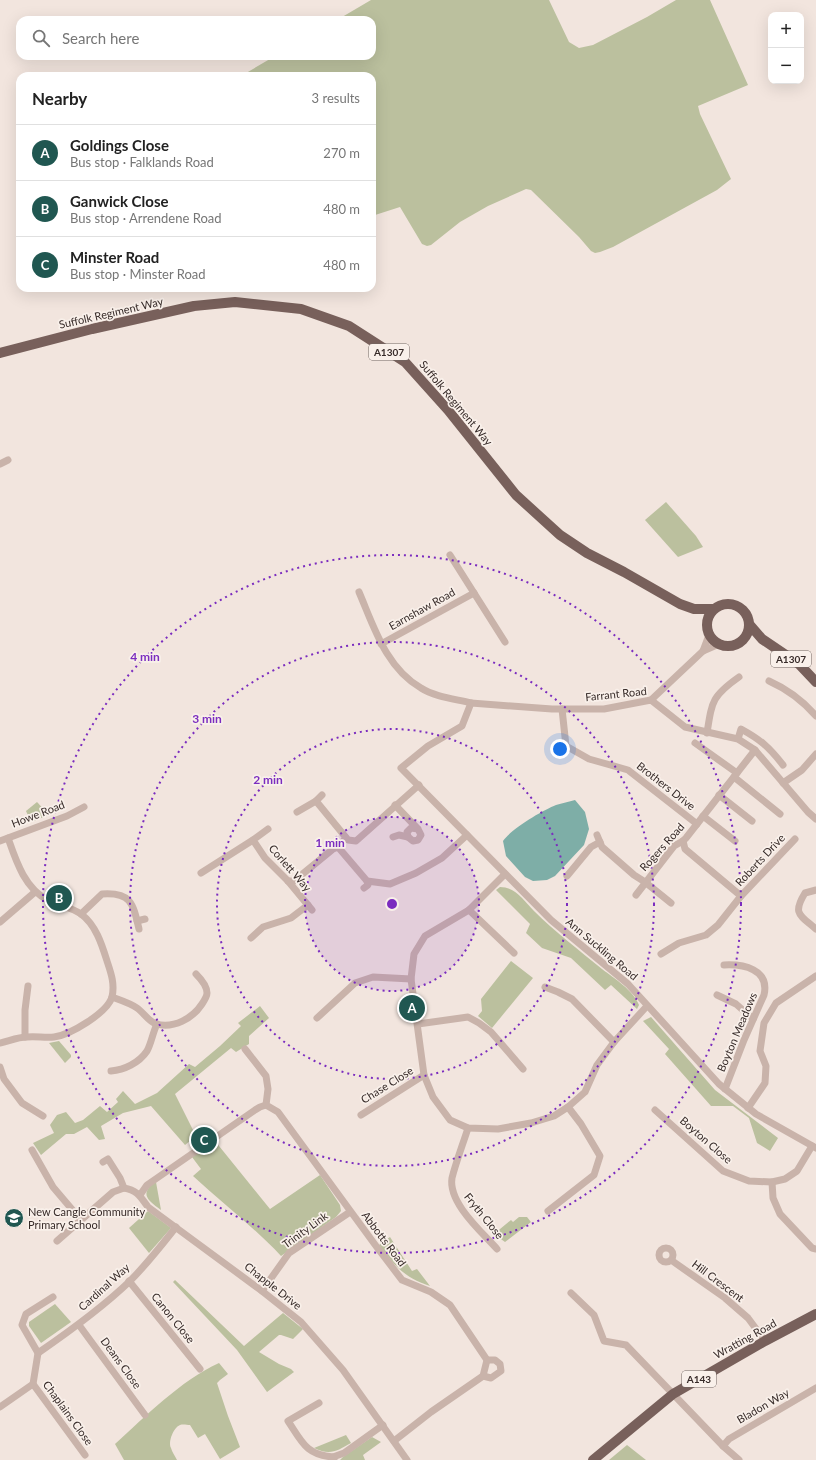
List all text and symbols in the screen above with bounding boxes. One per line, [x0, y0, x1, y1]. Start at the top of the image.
map controls [768, 12, 804, 84]
button: + [768, 12, 804, 48]
search box [16, 16, 376, 60]
icon: search [30, 27, 52, 49]
text: Search here [62, 29, 139, 47]
button: − [768, 48, 804, 84]
text: Nearby [32, 88, 87, 109]
text: 3 results [312, 90, 360, 106]
text: Goldings Close [70, 136, 169, 154]
text: A [40, 145, 50, 161]
text: 270 m [323, 145, 360, 161]
text: Bus stop · Falklands Road [70, 154, 214, 170]
text: Ganwick Close [70, 192, 169, 210]
text: B [41, 201, 49, 217]
text: 480 m [323, 201, 360, 217]
text: Bus stop · Arrendene Road [70, 210, 222, 226]
text: Minster Road [70, 248, 159, 266]
text: C [41, 257, 49, 273]
text: 480 m [323, 257, 360, 273]
text: Bus stop · Minster Road [70, 266, 206, 282]
street label: Suffolk Regiment Way [58, 294, 164, 331]
road number: A1307 [369, 344, 409, 360]
street label: Suffolk Regiment Way [417, 358, 496, 448]
street label: Earnshaw Road [386, 585, 457, 632]
text: 4 min [130, 649, 160, 664]
road number: A1307 [771, 651, 811, 667]
street label: Farrant Road [585, 684, 647, 703]
text: 3 min [192, 711, 222, 726]
your location [550, 739, 570, 759]
street label: Brothers Drive [634, 759, 698, 813]
text: 2 min [253, 772, 283, 787]
street label: Howe Road [9, 797, 66, 830]
street label: Rogers Road [637, 820, 687, 873]
street label: Roberts Drive [732, 831, 787, 888]
text: 1 min [315, 835, 345, 850]
street label: Corlett Way [267, 842, 314, 894]
pin: B [46, 883, 72, 913]
centre of rings [385, 897, 399, 911]
street label: Ann Suckling Road [564, 915, 641, 982]
street label: Boyton Meadows [714, 990, 759, 1073]
pin: A [399, 993, 425, 1023]
street label: Chase Close [358, 1063, 415, 1106]
street label: Boyton Close [678, 1114, 735, 1166]
pin: C [191, 1125, 217, 1155]
street label: Fryth Close [462, 1190, 507, 1241]
place label: New Cangle Community Primary School [28, 1205, 146, 1231]
school or university icon: New Cangle Community Primary School [3, 1207, 25, 1229]
street label: Trinity Link [279, 1209, 330, 1250]
street label: Abbotts Road [360, 1209, 409, 1269]
street label: Hill Crescent [690, 1257, 747, 1304]
street label: Chapple Drive [242, 1259, 305, 1312]
street label: Cardinal Way [76, 1260, 132, 1313]
street label: Canon Close [149, 1290, 198, 1346]
street label: Wratting Road [711, 1316, 778, 1361]
street label: Deans Close [98, 1335, 144, 1391]
road number: A143 [682, 1371, 716, 1387]
street label: Chaplains Close [41, 1378, 96, 1448]
street label: Bladon Way [734, 1385, 791, 1426]

